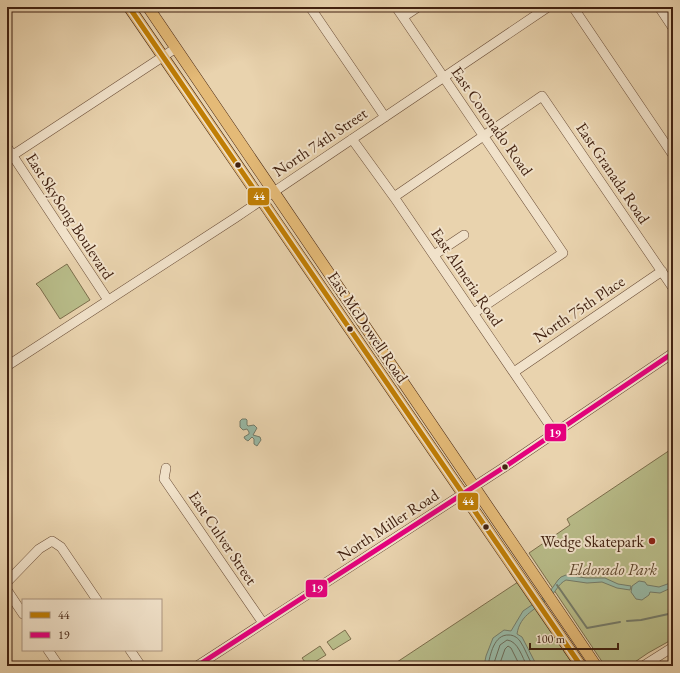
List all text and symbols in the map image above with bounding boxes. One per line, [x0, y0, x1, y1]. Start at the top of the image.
street label: East Coronado Road [447, 62, 538, 180]
street label: North 74th Street [269, 103, 371, 181]
street label: East Granada Road [571, 118, 655, 228]
street label: East SkySong Boulevard [21, 149, 119, 284]
unlabelled marker [233, 160, 243, 170]
line badge: 44 [247, 187, 270, 206]
text: 44 [253, 189, 265, 203]
street label: East Almeria Road [426, 224, 508, 331]
street label: East McDowell Road [323, 267, 414, 387]
street label: North 75th Place [529, 271, 629, 347]
unlabelled marker [345, 324, 355, 334]
line badge: 19 [544, 423, 567, 442]
text: 19 [549, 426, 561, 440]
unlabelled marker [500, 462, 510, 472]
street label: North Miller Road [333, 484, 443, 566]
street label: East Culver Street [184, 487, 262, 589]
line badge: 44 [457, 492, 479, 511]
text: 44 [462, 494, 474, 508]
unlabelled marker [481, 522, 491, 532]
place label: Wedge Skatepark [541, 531, 644, 552]
marker: Wedge Skatepark [647, 536, 657, 546]
park label: Eldorado Park [568, 559, 658, 580]
line badge: 19 [305, 579, 328, 598]
text: 19 [311, 581, 323, 595]
legend [22, 599, 162, 651]
text: 44 [58, 607, 70, 623]
scale bar [530, 625, 618, 651]
text: 19 [58, 627, 70, 643]
text: 100 m [536, 631, 566, 647]

